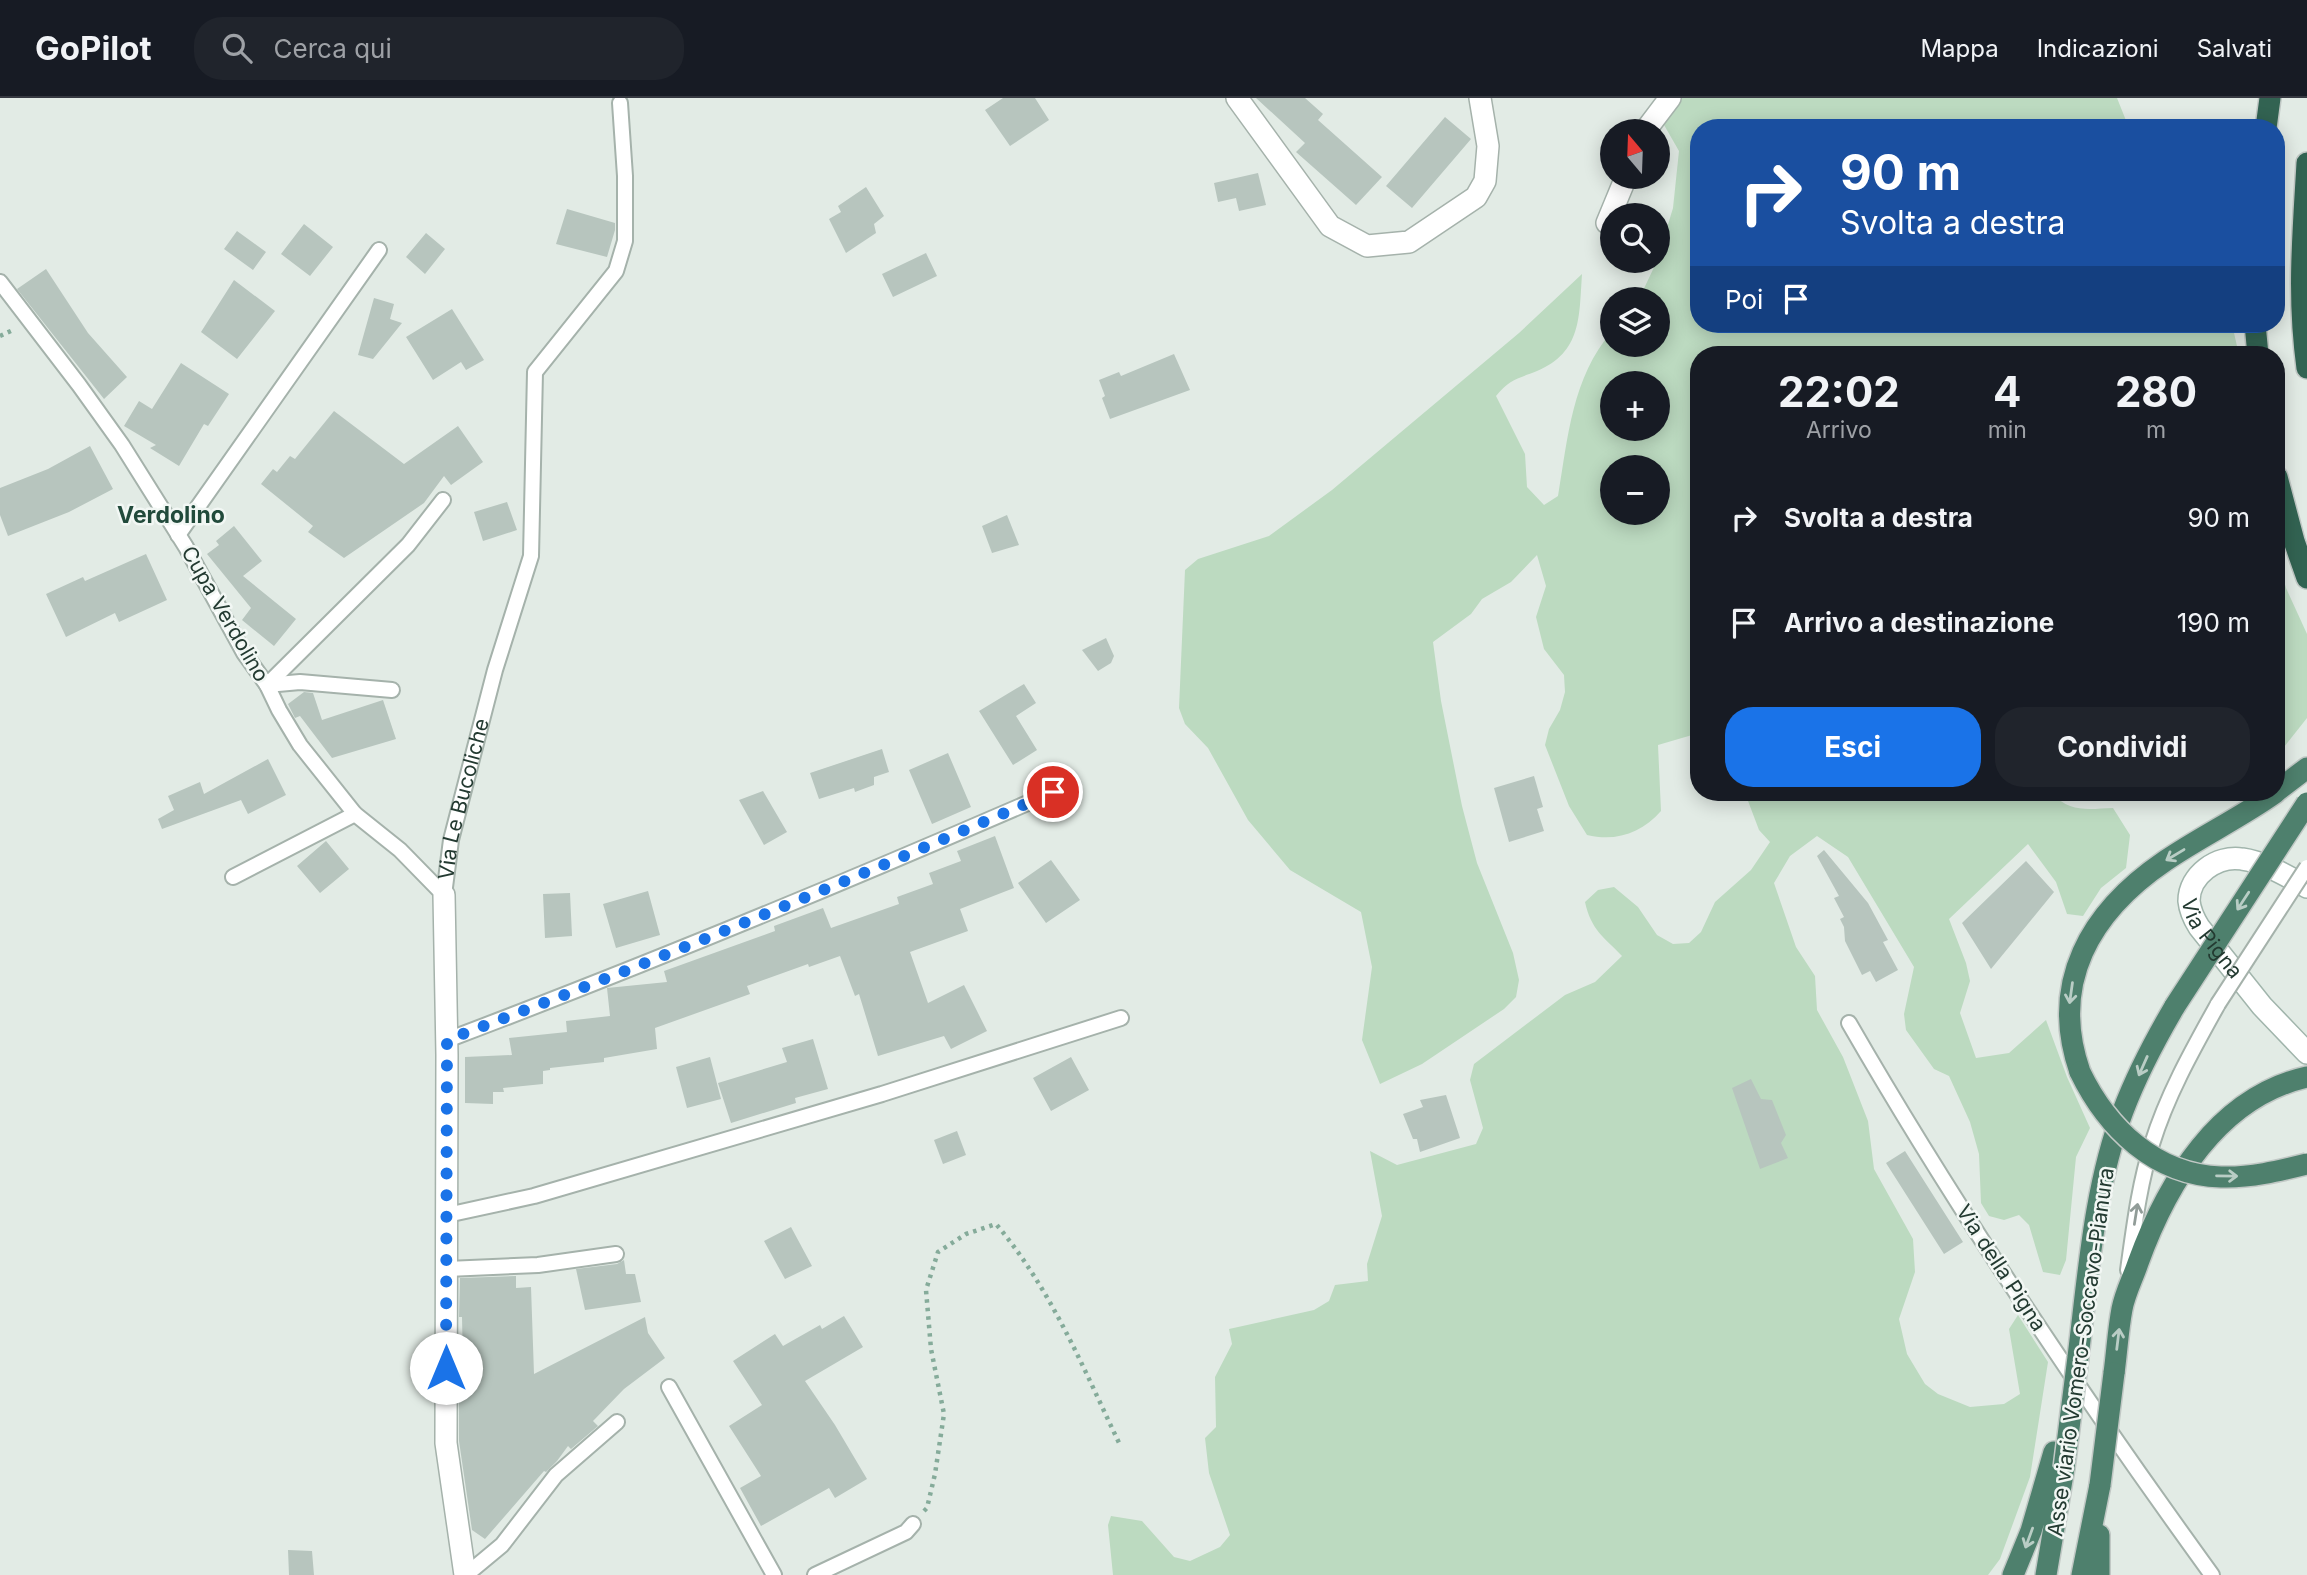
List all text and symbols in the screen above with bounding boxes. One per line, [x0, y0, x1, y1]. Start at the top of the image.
search box [194, 17, 684, 80]
text: GoPilot [35, 28, 152, 68]
icon: search [218, 29, 256, 67]
text: Cerca qui [274, 33, 392, 64]
text: Mappa [1920, 34, 1999, 63]
text: Indicazioni [2037, 34, 2159, 63]
text: Salvati [2197, 34, 2272, 63]
north arrow [1600, 119, 1670, 189]
map controls [1600, 119, 1670, 525]
text: 90 m [1840, 143, 1961, 202]
icon: right [1725, 147, 1816, 238]
button: search [1600, 203, 1670, 273]
text: Svolta a destra [1840, 203, 2065, 242]
icon: arrive [1777, 280, 1815, 318]
text: Poi [1725, 284, 1763, 315]
button: layers [1600, 287, 1670, 357]
text: 22:02 [1778, 366, 1900, 417]
text: 4 [1993, 366, 2021, 417]
text: 280 [2115, 366, 2197, 417]
button: + [1600, 371, 1670, 441]
text: Arrivo [1806, 416, 1872, 444]
text: min [1988, 416, 2027, 444]
text: m [2146, 416, 2166, 444]
button: − [1600, 455, 1670, 525]
icon: right [1725, 499, 1763, 537]
district label: Verdolino [117, 501, 225, 529]
text: Svolta a destra [1784, 502, 1973, 533]
text: 90 m [2187, 502, 2250, 533]
street label: Cupa Verdolino [177, 542, 274, 686]
icon: arrive [1725, 604, 1763, 642]
text: Arrivo a destinazione [1784, 607, 2054, 638]
text: 190 m [2177, 607, 2250, 638]
button: Esci [1725, 707, 1981, 787]
button: Condividi [1995, 707, 2250, 787]
street label: Via Le Bucoliche [433, 716, 494, 881]
pin [1023, 762, 1083, 822]
icon: arrive [1034, 773, 1072, 811]
one-way arrow [2166, 848, 2186, 862]
one-way arrow [2236, 891, 2250, 911]
street label: Via Pigna [2177, 896, 2248, 983]
one-way arrow [2064, 981, 2077, 1003]
one-way arrow [2136, 1055, 2149, 1076]
street label: Asse viario Vomero-Soccavo-Pianura [2042, 1166, 2119, 1538]
one-way arrow [2215, 1170, 2238, 1183]
street label: Via della Pigna [1951, 1200, 2052, 1336]
one-way arrow [2130, 1204, 2143, 1226]
one-way arrow [2112, 1329, 2125, 1351]
position arrow [409, 1331, 483, 1405]
one-way arrow [2021, 1526, 2034, 1548]

